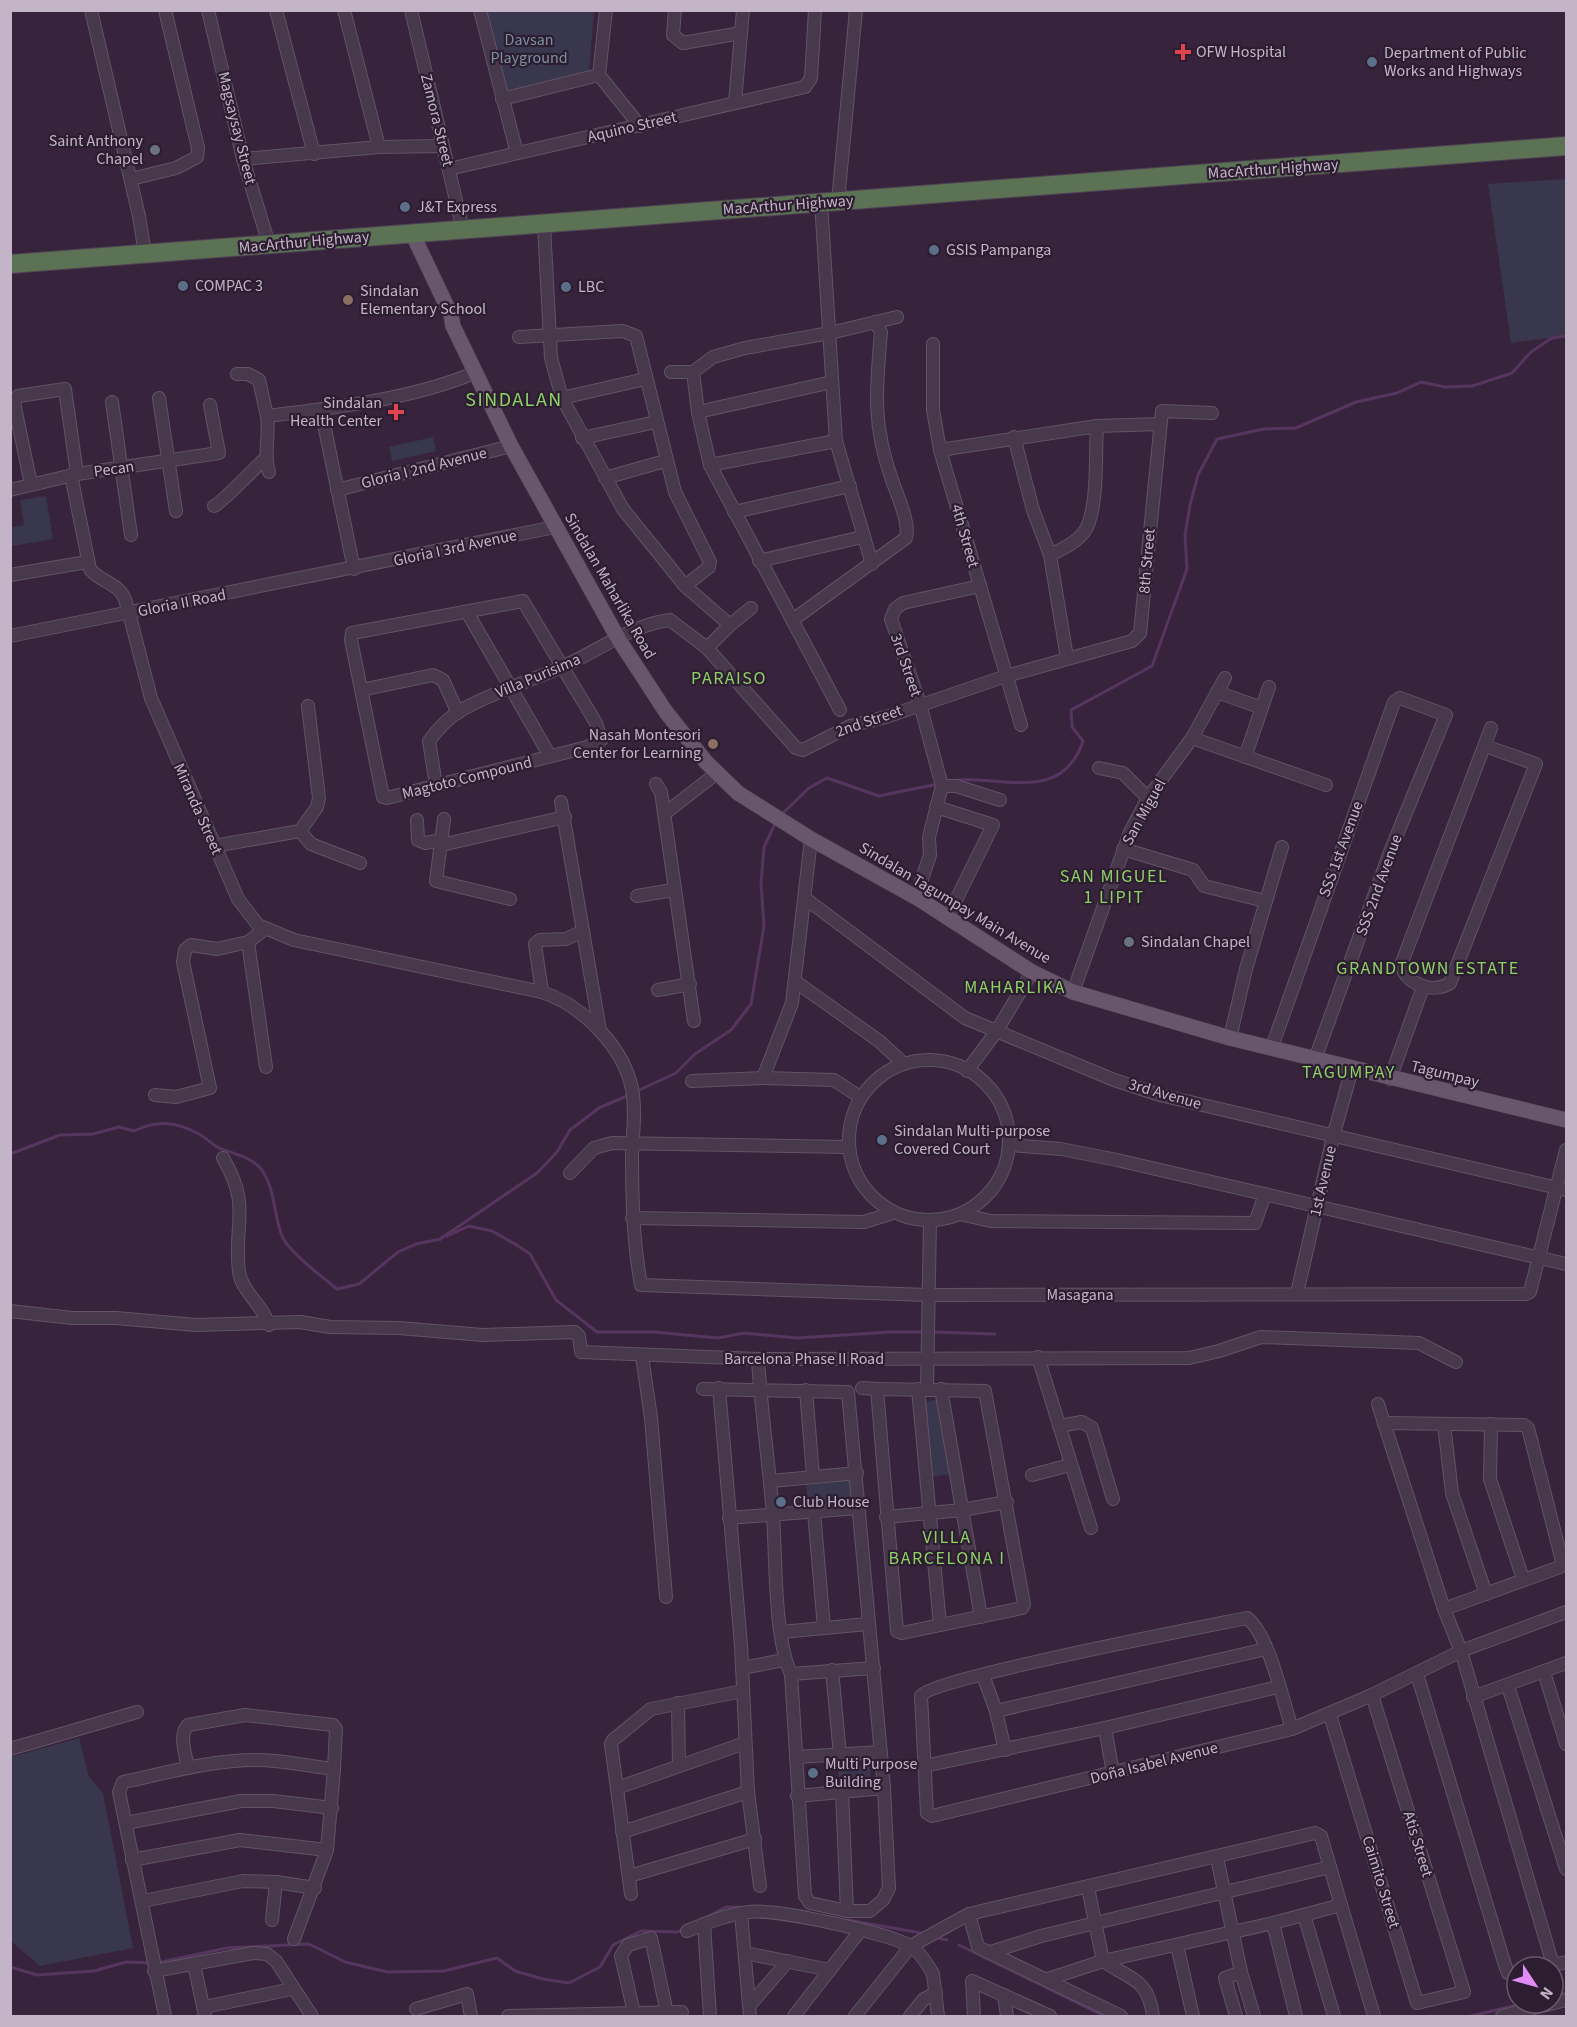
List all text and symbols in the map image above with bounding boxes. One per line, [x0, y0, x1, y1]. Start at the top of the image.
park label: Davsan Playground [490, 29, 568, 69]
place label: OFW Hospital [1196, 41, 1286, 63]
place label: Department of Public Works and Highways [1384, 42, 1526, 82]
marker: OFW Hospital [1174, 43, 1192, 61]
marker: Department of Public Works and Highways [1365, 55, 1379, 69]
street label: Magsaysay Street [212, 69, 262, 187]
street label: Zamora Street [415, 71, 459, 169]
street label: Aquino Street [585, 106, 679, 148]
place label: Saint Anthony Chapel [49, 130, 144, 170]
marker: Saint Anthony Chapel [148, 143, 162, 157]
street label: MacArthur Highway [1207, 153, 1340, 185]
street label: MacArthur Highway [722, 189, 855, 221]
place label: J&T Express [417, 196, 497, 218]
marker: J&T Express [398, 200, 412, 214]
street label: MacArthur Highway [238, 225, 371, 259]
place label: GSIS Pampanga [946, 239, 1051, 261]
marker: GSIS Pampanga [927, 243, 941, 257]
place label: COMPAC 3 [195, 275, 263, 297]
place label: LBC [578, 276, 604, 298]
marker: COMPAC 3 [176, 279, 190, 293]
place label: Sindalan Elementary School [360, 280, 486, 320]
marker: LBC [559, 280, 573, 294]
marker: Sindalan Elementary School [341, 293, 355, 307]
district label: SINDALAN [465, 386, 563, 414]
place label: Sindalan Health Center [290, 392, 382, 432]
marker: Sindalan Health Center [387, 403, 405, 421]
street label: Gloria I 2nd Avenue [359, 442, 489, 494]
street label: Pecan [92, 455, 136, 483]
street label: 4th Street [945, 502, 985, 571]
street label: Sindalan Maharlika Road [559, 509, 661, 663]
street label: Gloria I 3rd Avenue [391, 524, 519, 572]
street label: 8th Street [1133, 527, 1161, 595]
street label: Gloria II Road [136, 584, 228, 622]
street label: 3rd Street [885, 630, 927, 700]
street label: Villa Purisima [492, 648, 584, 704]
district label: PARAISO [691, 666, 767, 691]
street label: 2nd Street [833, 699, 906, 743]
place label: Nasah Montesori Center for Learning [573, 724, 701, 764]
marker: Nasah Montesori Center for Learning [706, 737, 720, 751]
street label: Magtoto Compound [400, 751, 534, 805]
street label: Miranda Street [168, 760, 228, 859]
street label: San Miguel [1117, 775, 1171, 849]
street label: SSS 1st Avenue [1313, 798, 1369, 900]
street label: SSS 2nd Avenue [1350, 831, 1408, 939]
street label: Sindalan Tagumpay Main Avenue [855, 837, 1055, 969]
district label: SAN MIGUEL 1 LIPIT [1060, 864, 1168, 910]
place label: Sindalan Chapel [1141, 931, 1250, 953]
marker: Sindalan Chapel [1122, 935, 1136, 949]
district label: GRANDTOWN ESTATE [1336, 956, 1520, 981]
district label: MAHARLIKA [964, 975, 1066, 1000]
street label: Tagumpay [1409, 1055, 1482, 1093]
district label: TAGUMPAY [1302, 1060, 1396, 1085]
street label: 3rd Avenue [1126, 1073, 1204, 1115]
place label: Sindalan Multi-purpose Covered Court [894, 1120, 1050, 1160]
marker: Sindalan Multi-purpose Covered Court [875, 1133, 889, 1147]
street label: 1st Avenue [1304, 1143, 1342, 1219]
street label: Masagana [1046, 1284, 1114, 1306]
street label: Barcelona Phase II Road [724, 1348, 884, 1370]
place label: Club House [793, 1491, 869, 1513]
marker: Club House [774, 1495, 788, 1509]
district label: VILLA BARCELONA I [889, 1525, 1005, 1571]
street label: Doña Isabel Avenue [1088, 1736, 1220, 1790]
place label: Multi Purpose Building [825, 1753, 917, 1793]
marker: Multi Purpose Building [806, 1766, 820, 1780]
street label: Atis Street [1398, 1808, 1439, 1880]
street label: Caimito Street [1357, 1833, 1406, 1931]
north arrow [1505, 1955, 1565, 2015]
text: N [1534, 1982, 1558, 2004]

